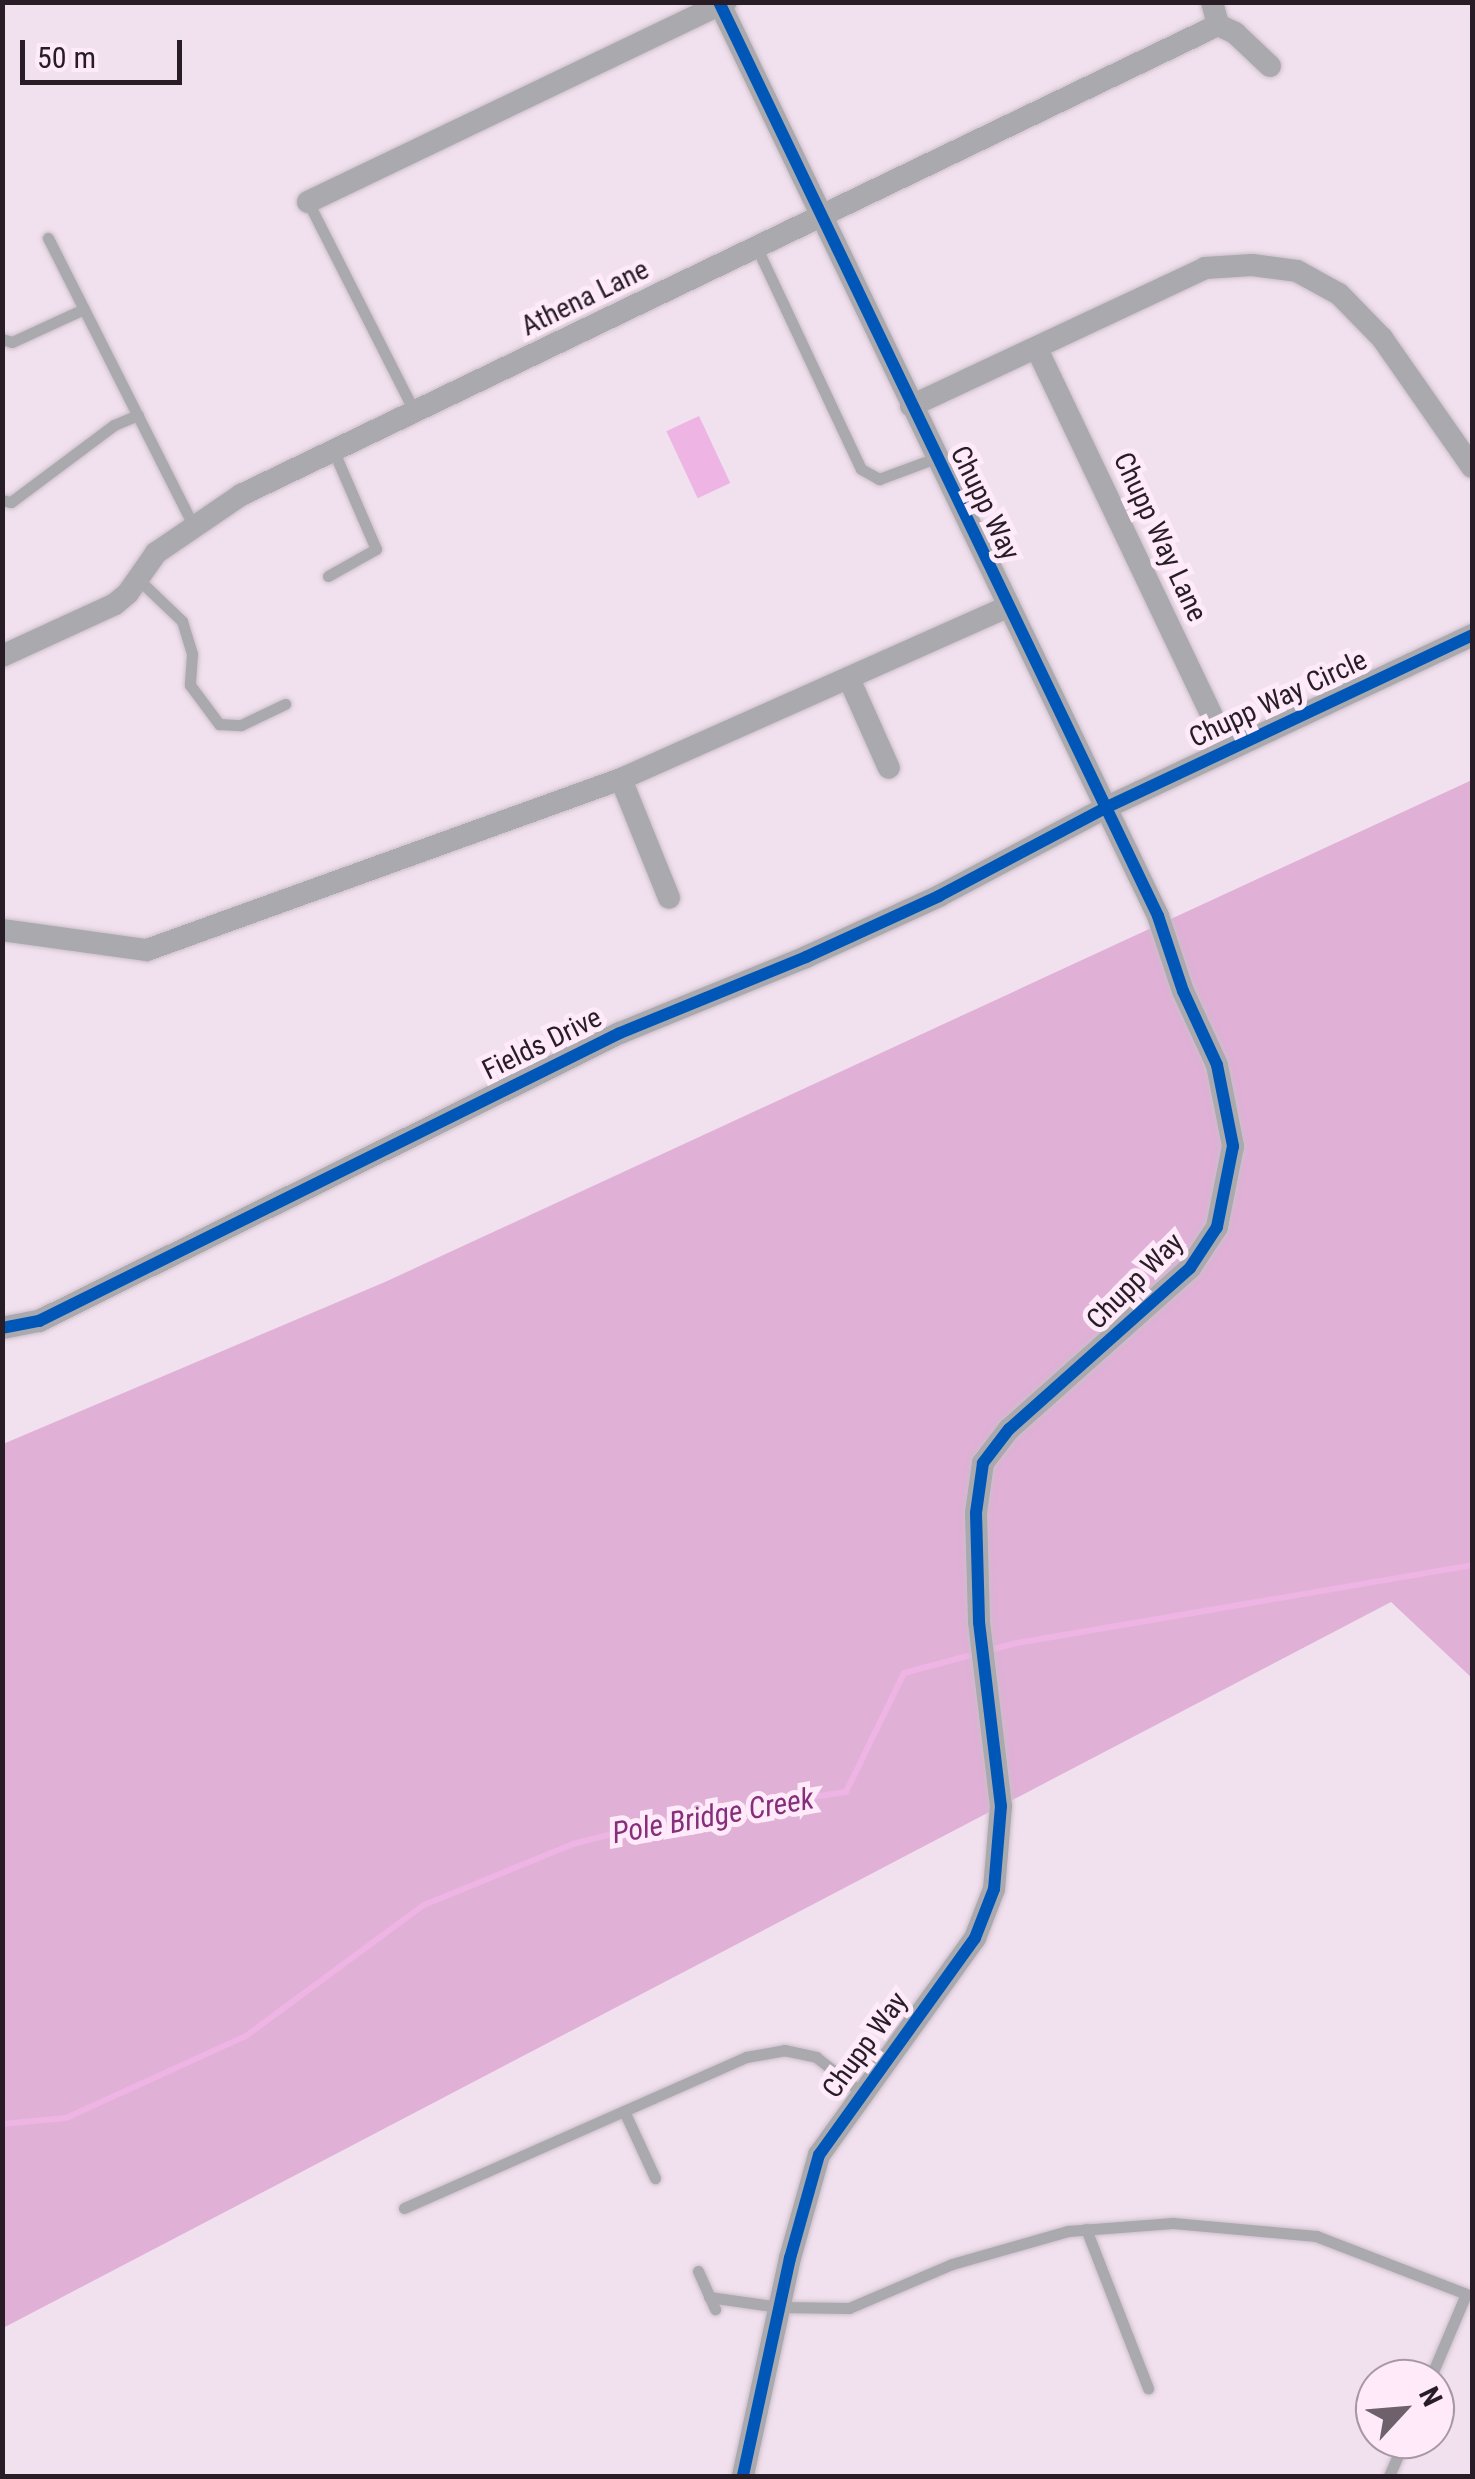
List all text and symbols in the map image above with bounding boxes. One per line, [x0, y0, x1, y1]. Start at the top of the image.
scale bar [25, 20, 188, 82]
text: 50 m [37, 40, 96, 75]
street label: Athena Lane [516, 253, 654, 343]
street label: Chupp Way [943, 440, 1027, 566]
street label: Chupp Way Lane [1106, 447, 1214, 627]
street label: Chupp Way Circle [1184, 643, 1372, 755]
street label: Fields Drive [477, 1001, 607, 1087]
street label: Chupp Way [1080, 1226, 1190, 1336]
water label: Pole Bridge Creek [610, 1781, 816, 1851]
street label: Chupp Way [815, 1985, 915, 2105]
north arrow [1355, 2359, 1455, 2459]
text: N [1412, 2382, 1449, 2411]

